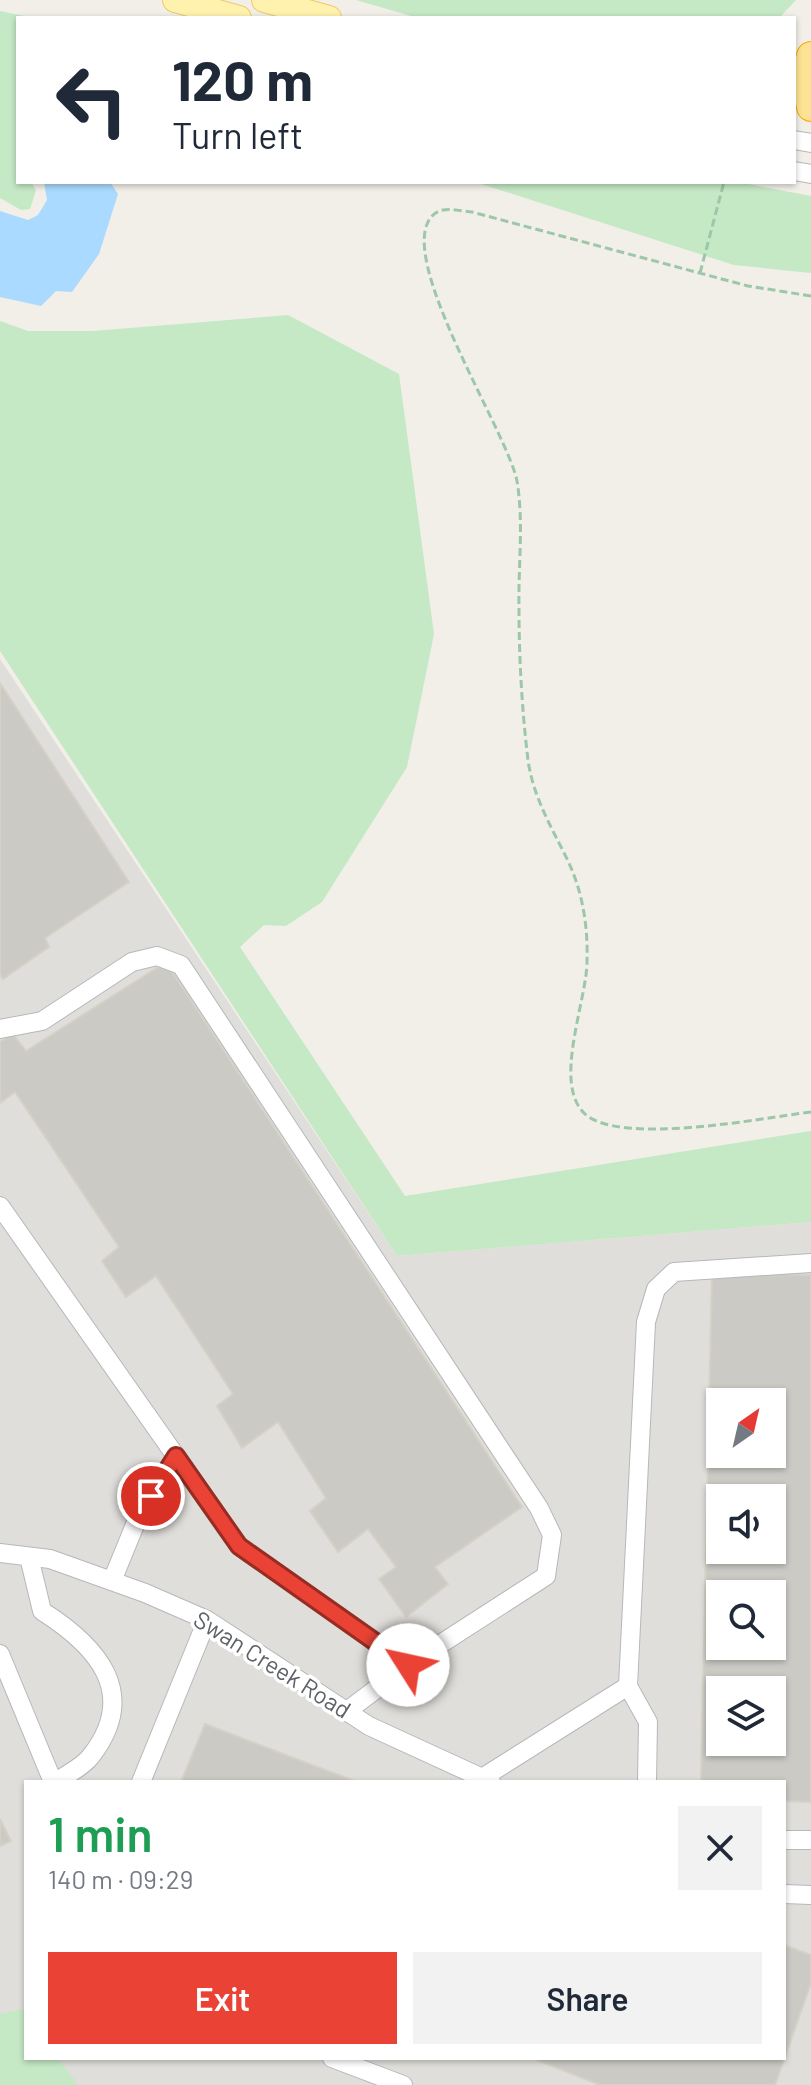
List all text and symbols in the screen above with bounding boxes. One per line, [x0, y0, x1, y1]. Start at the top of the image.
text: 120 m [172, 45, 313, 112]
icon: left [40, 48, 144, 152]
text: Turn left [172, 113, 303, 156]
north arrow [706, 1388, 786, 1468]
map controls [706, 1388, 786, 1756]
pin [117, 1462, 185, 1530]
icon: arrive [129, 1474, 173, 1518]
button: sound [706, 1484, 786, 1564]
button: search [706, 1580, 786, 1660]
street label: Swan Creek Road [189, 1604, 357, 1724]
position arrow [366, 1623, 450, 1707]
button: layers [706, 1676, 786, 1756]
text: 1 min [48, 1804, 153, 1862]
button: close [678, 1806, 762, 1890]
text: 140 m · 09:29 [48, 1863, 193, 1894]
button: Exit [48, 1952, 397, 2044]
button: Share [413, 1952, 762, 2044]

